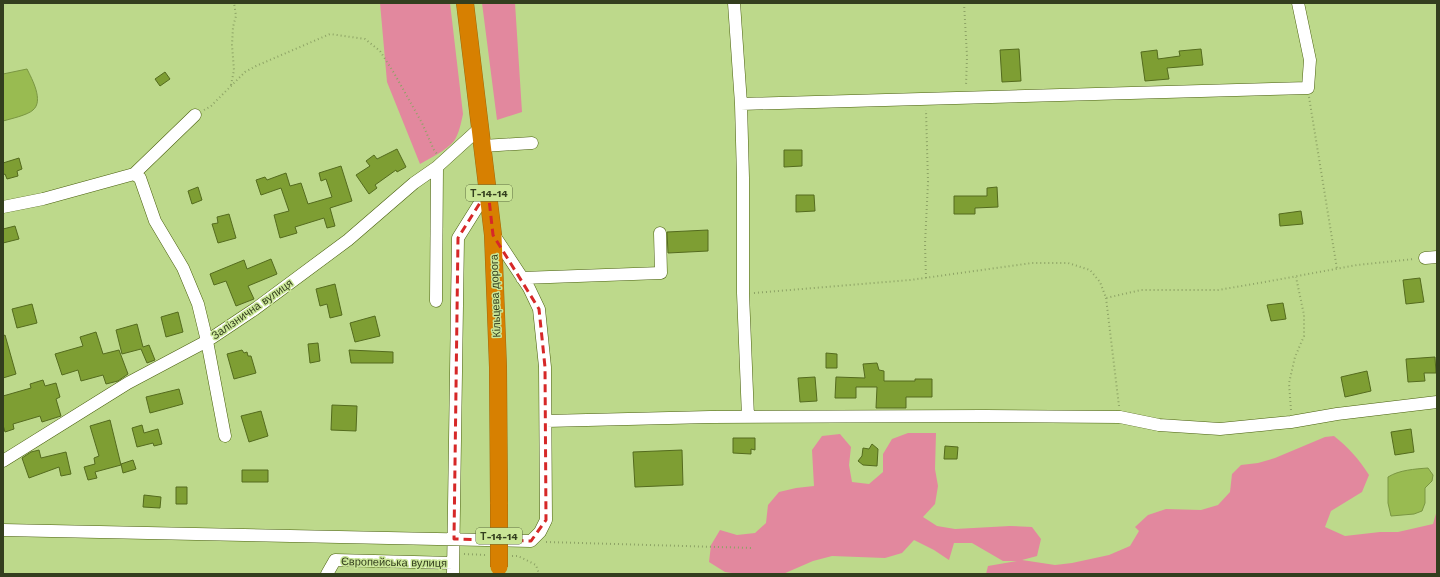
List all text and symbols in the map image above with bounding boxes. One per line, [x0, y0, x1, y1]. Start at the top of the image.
road number: Т-14-14 [466, 185, 512, 201]
street label: Кільцева дорога [488, 253, 503, 338]
street label: Залізнична вулиця [209, 276, 295, 342]
road number: Т-14-14 [476, 528, 522, 544]
street label: Європейська вулиця [341, 555, 447, 570]

